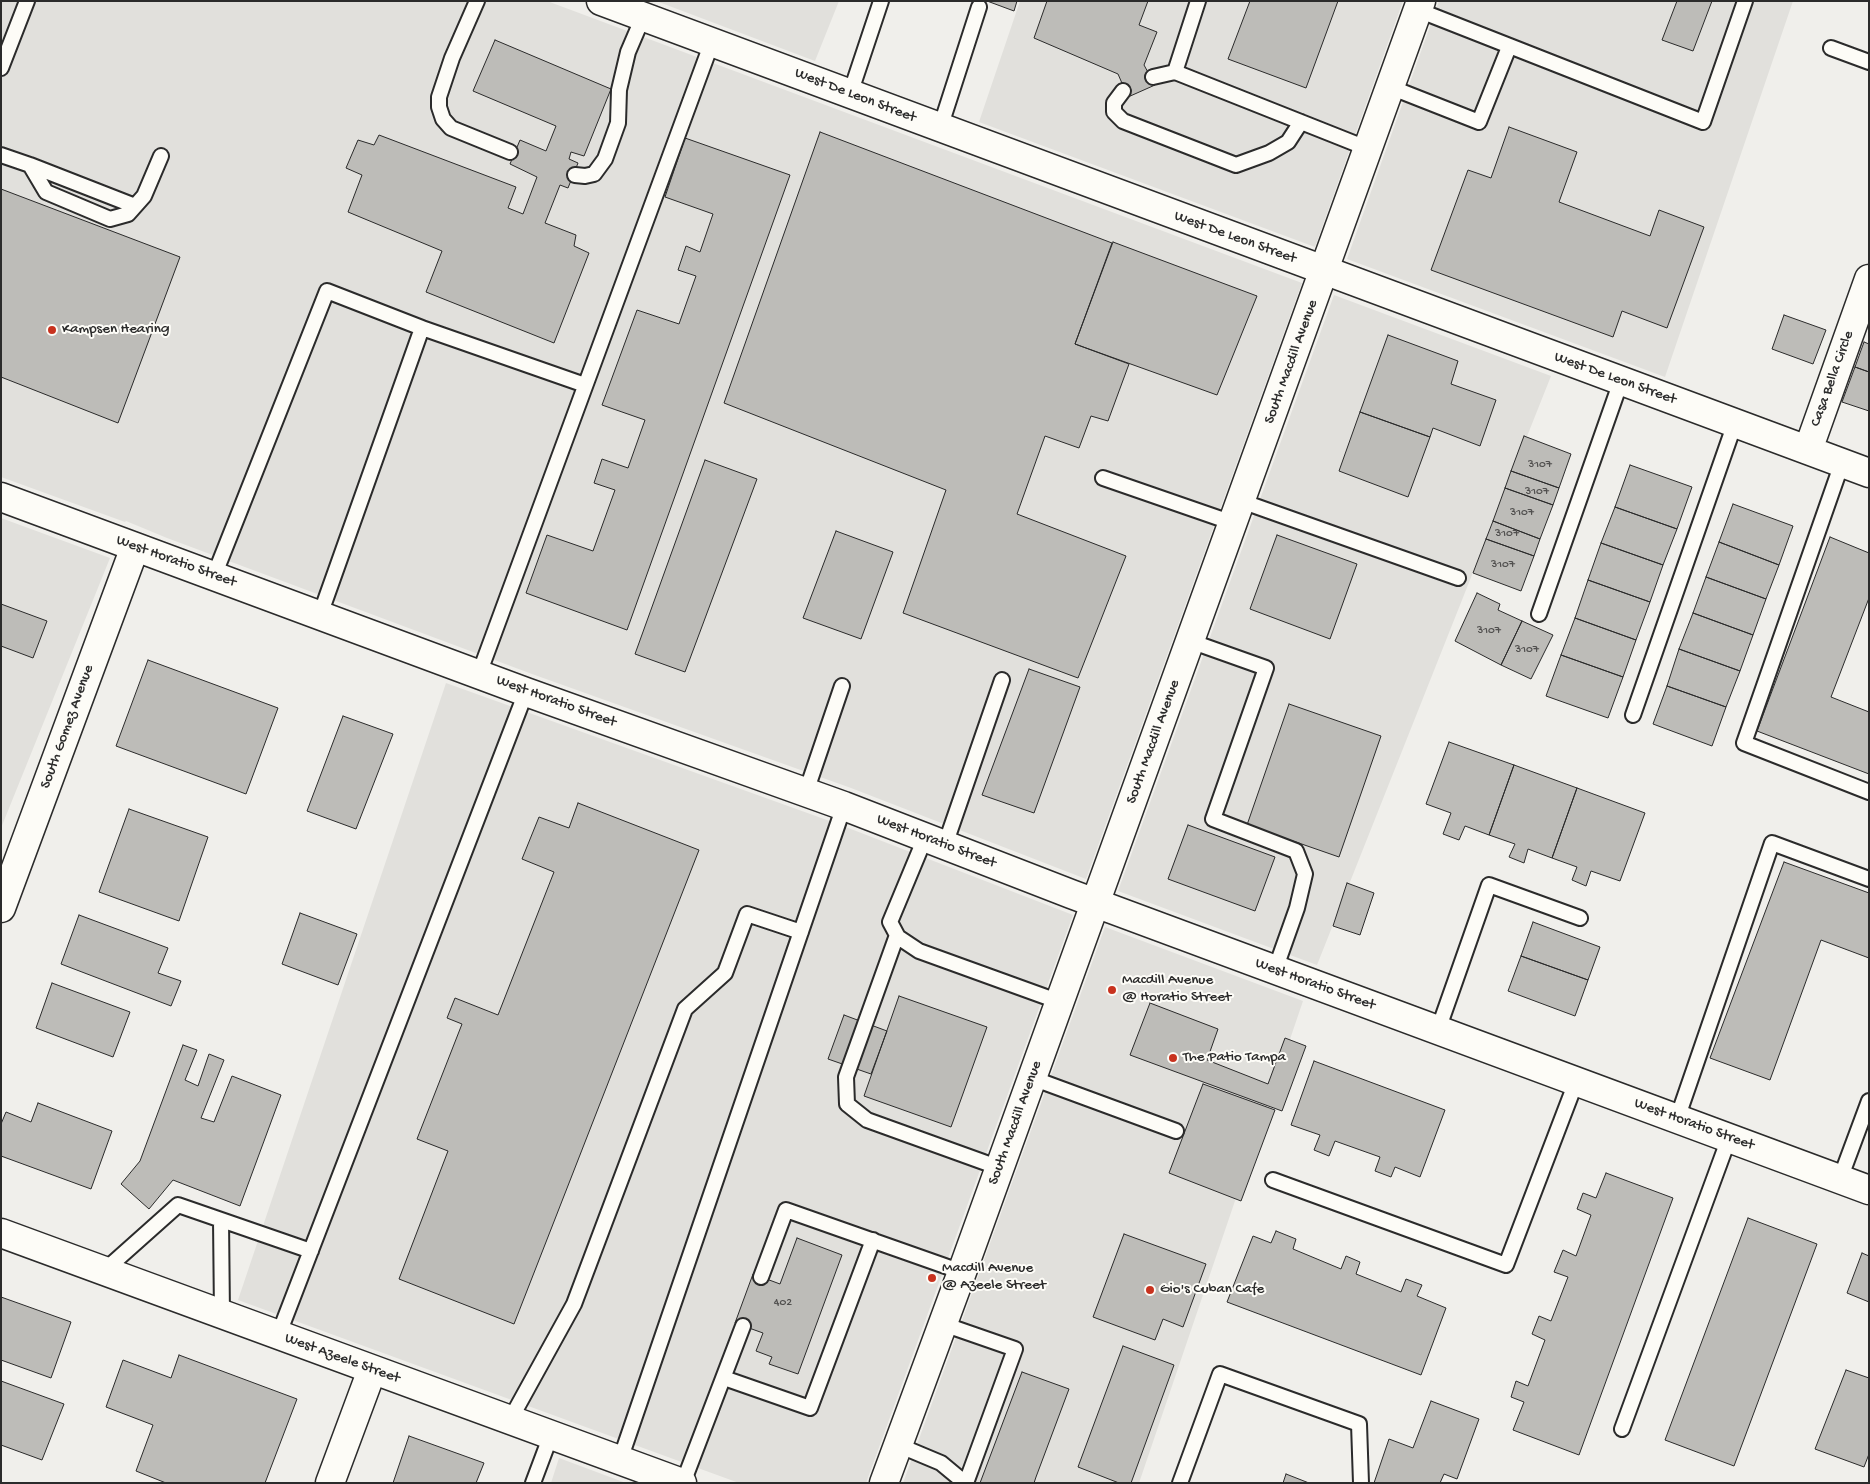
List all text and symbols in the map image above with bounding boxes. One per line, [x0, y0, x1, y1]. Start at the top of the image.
street label: West De Leon Street [792, 65, 918, 127]
street label: West De Leon Street [1172, 208, 1298, 268]
street label: South Macdill Avenue [1261, 298, 1323, 426]
place label: Kampsen Hearing [62, 321, 169, 339]
marker: Kampsen Hearing [46, 324, 58, 336]
street label: Casa Bella Circle [1807, 329, 1859, 429]
street label: West De Leon Street [1552, 349, 1678, 409]
house number: 3107 [1528, 458, 1552, 472]
house number: 3107 [1525, 485, 1549, 499]
house number: 3107 [1510, 506, 1534, 520]
house number: 3107 [1495, 527, 1519, 541]
street label: West Horatio Street [114, 532, 238, 592]
house number: 3107 [1491, 558, 1515, 572]
house number: 3107 [1477, 624, 1501, 638]
house number: 3107 [1515, 643, 1539, 657]
street label: South Gomez Avenue [37, 663, 99, 791]
street label: West Horatio Street [494, 672, 618, 732]
street label: South Macdill Avenue [1123, 678, 1185, 806]
street label: West Horatio Street [874, 811, 998, 873]
street label: West Horatio Street [1253, 955, 1377, 1015]
place label: Macdill Avenue @ Horatio Street [1122, 972, 1231, 1007]
marker: Macdill Avenue @ Horatio Street [1106, 984, 1118, 996]
place label: The Patio Tampa [1183, 1049, 1286, 1067]
marker: The Patio Tampa [1167, 1052, 1179, 1064]
street label: South Macdill Avenue [985, 1059, 1047, 1187]
street label: West Horatio Street [1632, 1095, 1756, 1155]
place label: Macdill Avenue @ Azeele Street [942, 1260, 1046, 1295]
marker: Macdill Avenue @ Azeele Street [926, 1272, 938, 1284]
place label: Gio's Cuban Cafe [1160, 1281, 1264, 1299]
marker: Gio's Cuban Cafe [1144, 1284, 1156, 1296]
house number: 402 [774, 1296, 792, 1310]
street label: West Azeele Street [282, 1330, 402, 1388]

